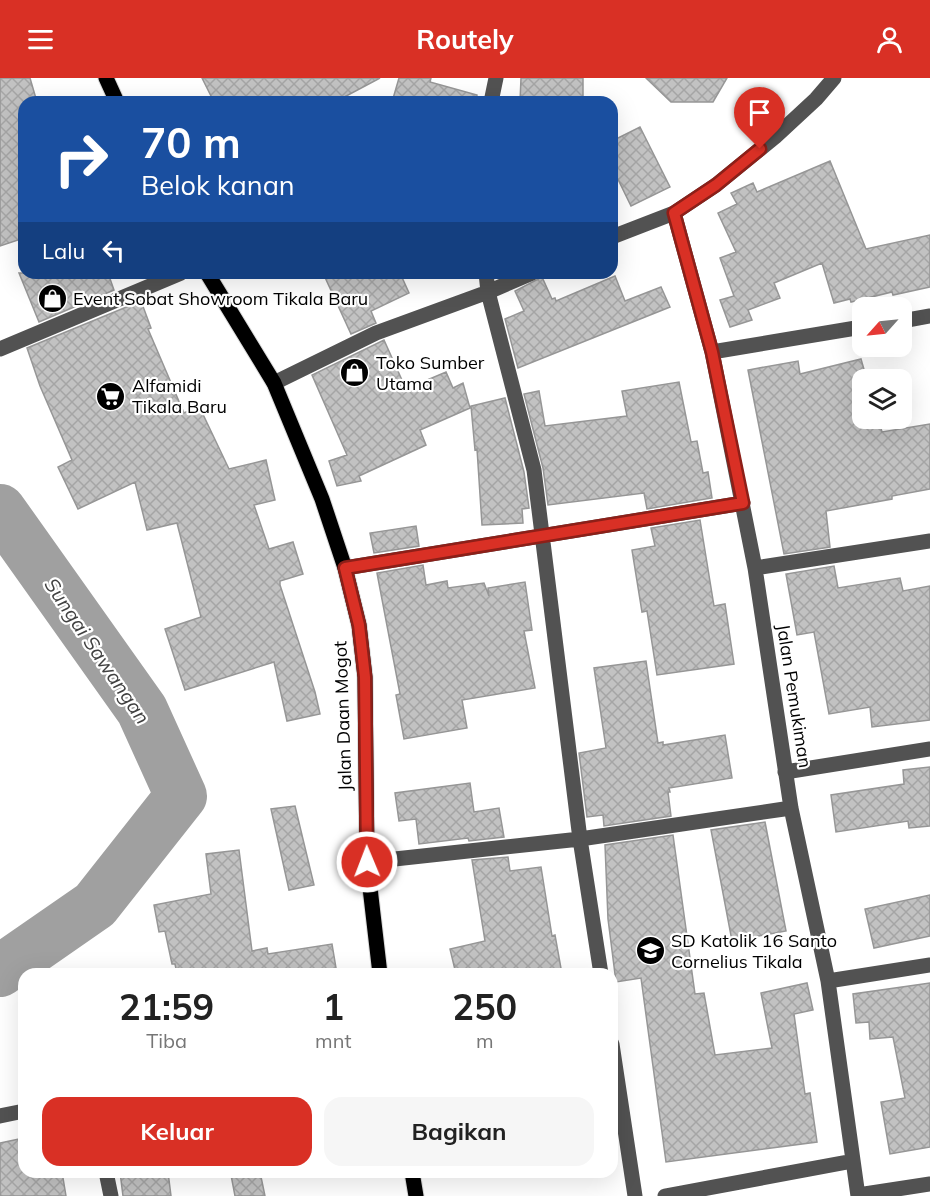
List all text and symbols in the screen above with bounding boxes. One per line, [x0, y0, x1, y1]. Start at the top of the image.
text: Routely [416, 22, 514, 56]
icon: menu [24, 23, 57, 56]
icon: person [873, 23, 906, 56]
pin [734, 87, 785, 149]
icon: arrive [743, 96, 776, 129]
text: 70 m [141, 116, 241, 169]
icon: right [42, 120, 120, 198]
text: Belok kanan [141, 168, 295, 202]
icon: left [97, 234, 130, 267]
text: Lalu [42, 237, 85, 265]
shop icon: Event Sobat Showroom Tikala Baru [36, 283, 68, 315]
place label: Event Sobat Showroom Tikala Baru [73, 287, 368, 310]
north arrow [852, 297, 912, 357]
map controls [852, 297, 912, 429]
place label: Toko Sumber Utama [376, 351, 485, 395]
shop icon: Toko Sumber Utama [339, 357, 371, 389]
button: layers [852, 369, 912, 429]
place label: Alfamidi Tikala Baru [132, 374, 227, 418]
supermarket icon: Alfamidi Tikala Baru [95, 380, 127, 412]
water label: Sungai Sawangan [39, 573, 156, 729]
street label: Jalan Pemukiman [772, 622, 817, 769]
street label: Jalan Daan Mogot [328, 640, 357, 792]
position arrow [335, 830, 399, 894]
place label: SD Katolik 16 Santo Cornelius Tikala [671, 929, 837, 973]
school or university icon: SD Katolik 16 Santo Cornelius Tikala [634, 935, 666, 967]
text: 21:59 [119, 984, 214, 1029]
text: 1 [322, 984, 344, 1029]
text: 250 [452, 984, 517, 1029]
text: Tiba [146, 1028, 187, 1053]
text: mnt [315, 1028, 351, 1053]
text: m [476, 1028, 493, 1053]
button: Keluar [42, 1097, 312, 1166]
button: Bagikan [324, 1097, 594, 1166]

